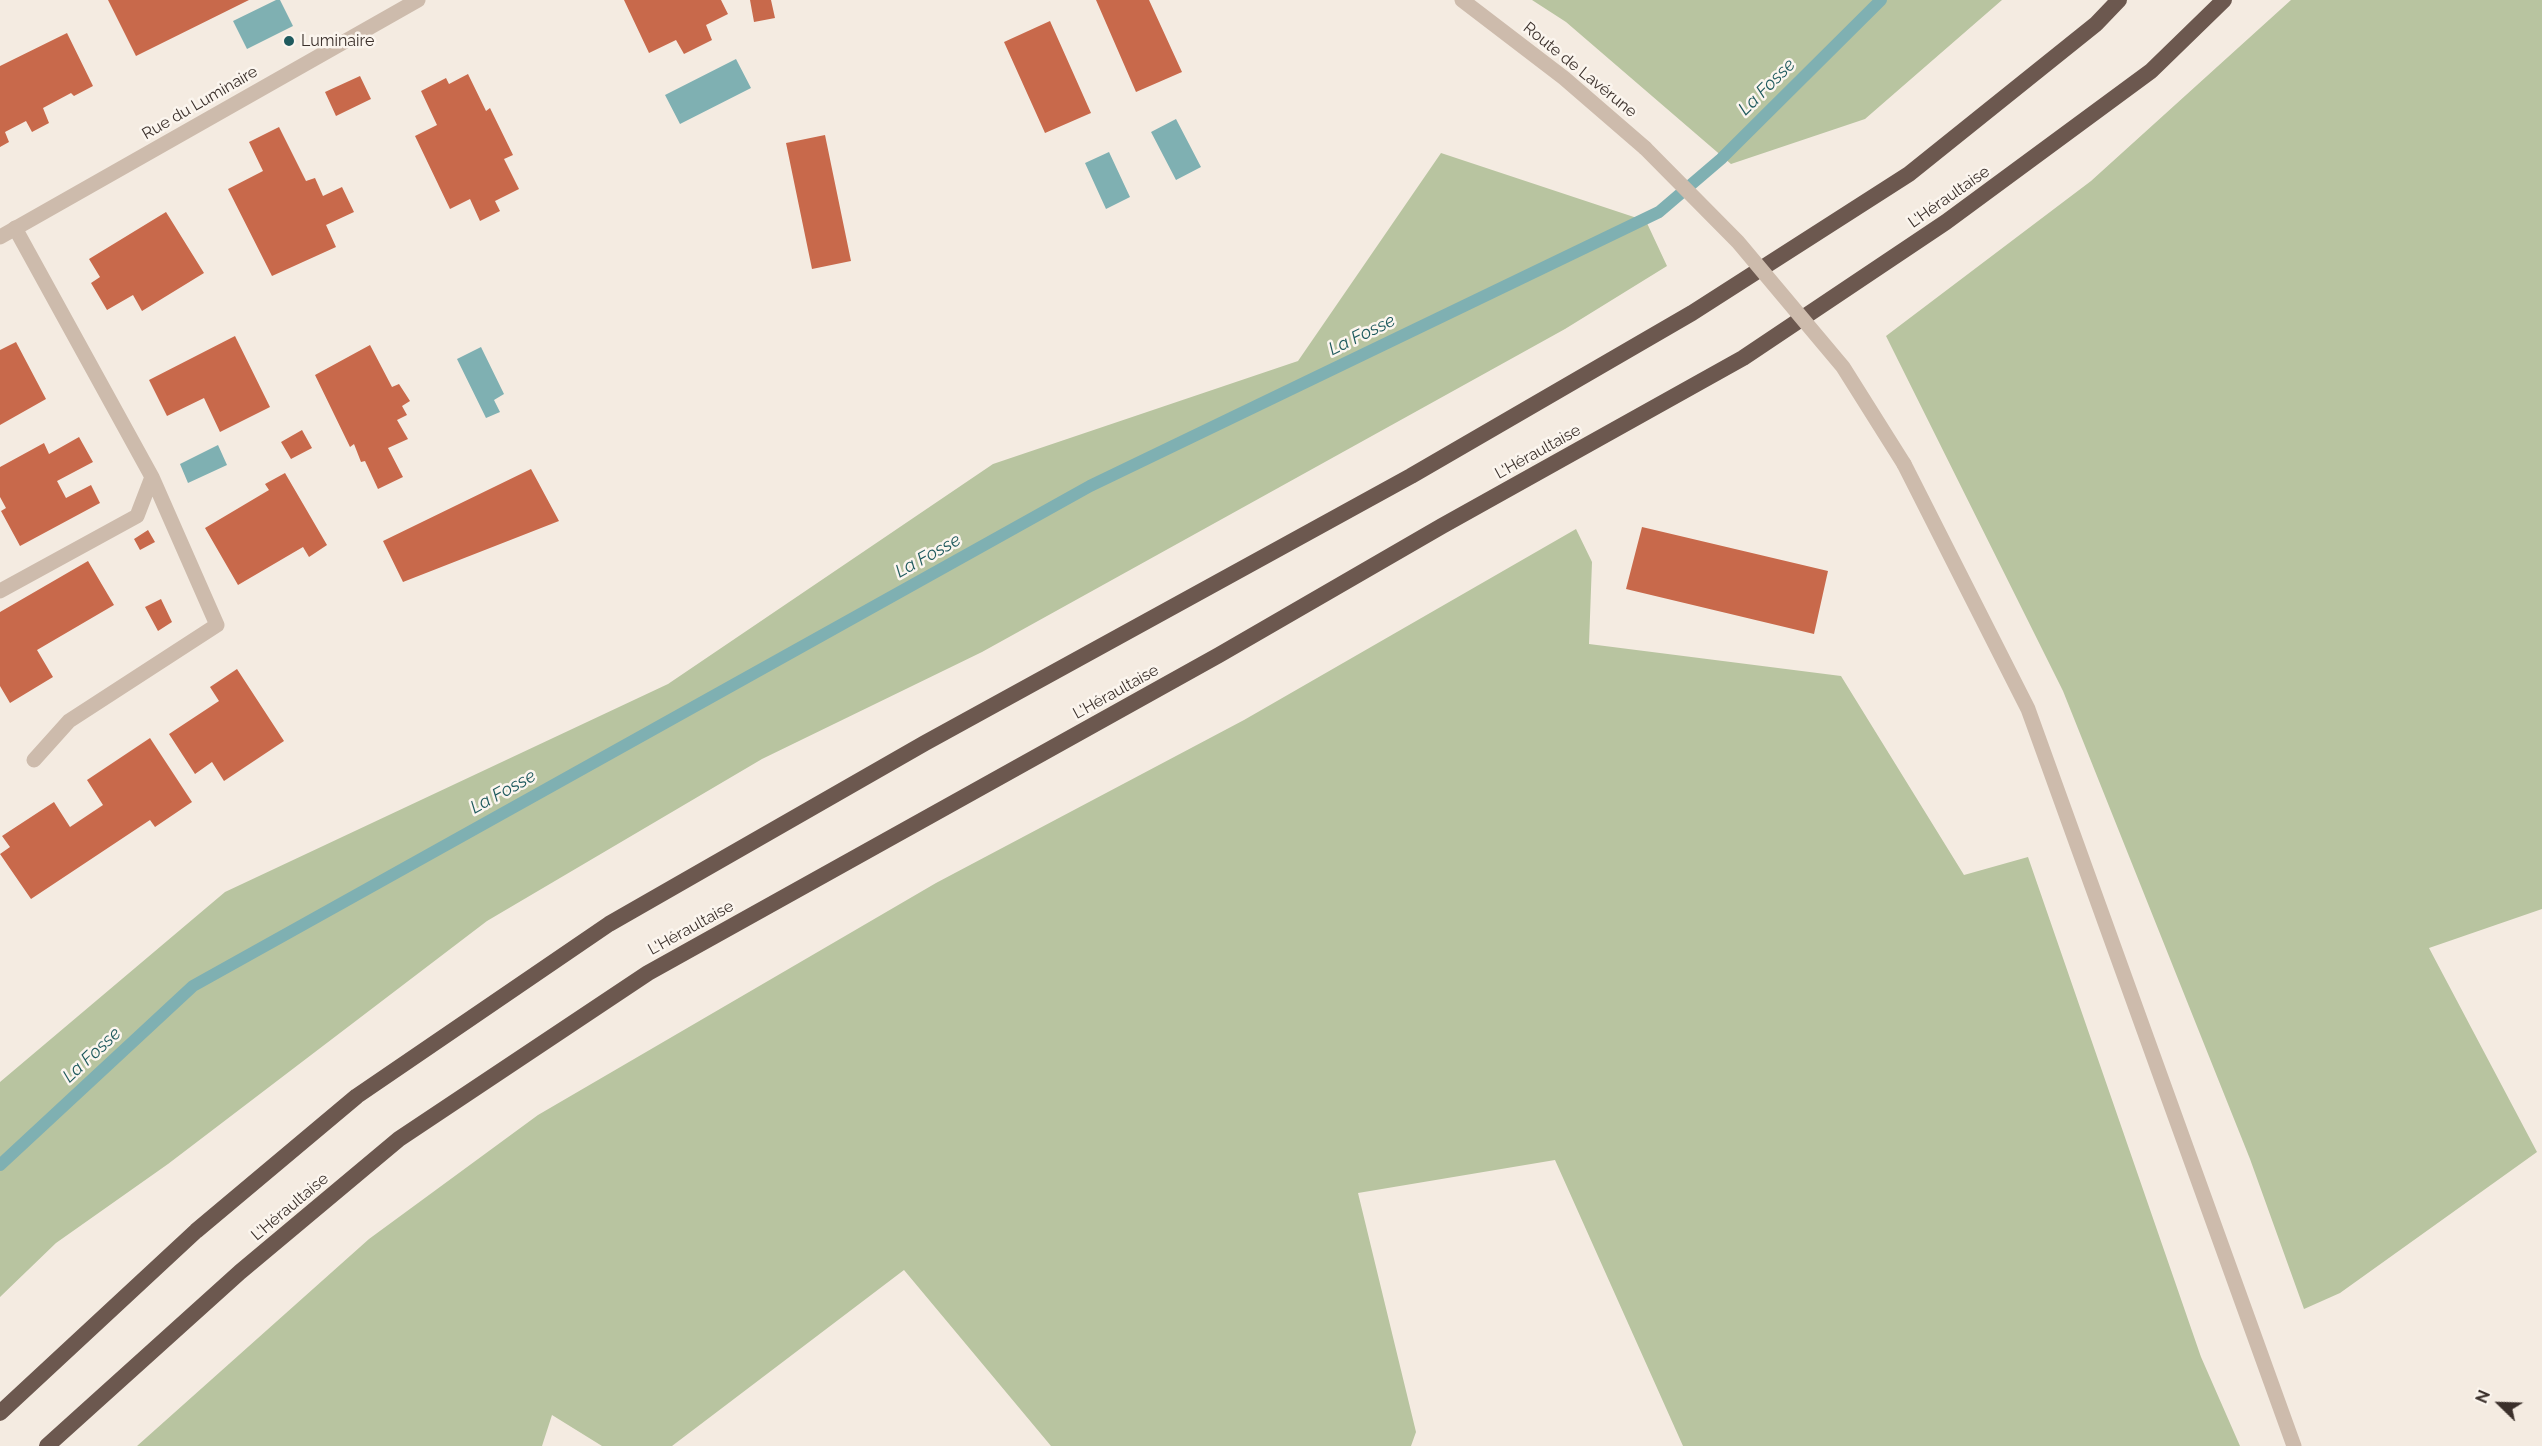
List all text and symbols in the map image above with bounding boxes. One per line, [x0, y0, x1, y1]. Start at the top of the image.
street label: Route de Lavérune [1519, 18, 1641, 122]
place label: Luminaire [301, 31, 374, 51]
marker: Luminaire [282, 34, 296, 48]
water label: La Fosse [1734, 54, 1800, 120]
street label: Rue du Luminaire [139, 62, 261, 144]
street label: L'Héraultaise [1905, 162, 1993, 232]
water label: La Fosse [1325, 310, 1399, 360]
street label: L'Héraultaise [1492, 421, 1584, 483]
water label: La Fosse [892, 529, 964, 583]
street label: L'Héraultaise [1070, 661, 1162, 723]
water label: La Fosse [467, 765, 539, 819]
street label: L'Héraultaise [645, 897, 737, 959]
water label: La Fosse [59, 1023, 125, 1087]
street label: L'Héraultaise [248, 1169, 332, 1245]
north arrow [2470, 1374, 2530, 1434]
text: N [2472, 1387, 2494, 1406]

